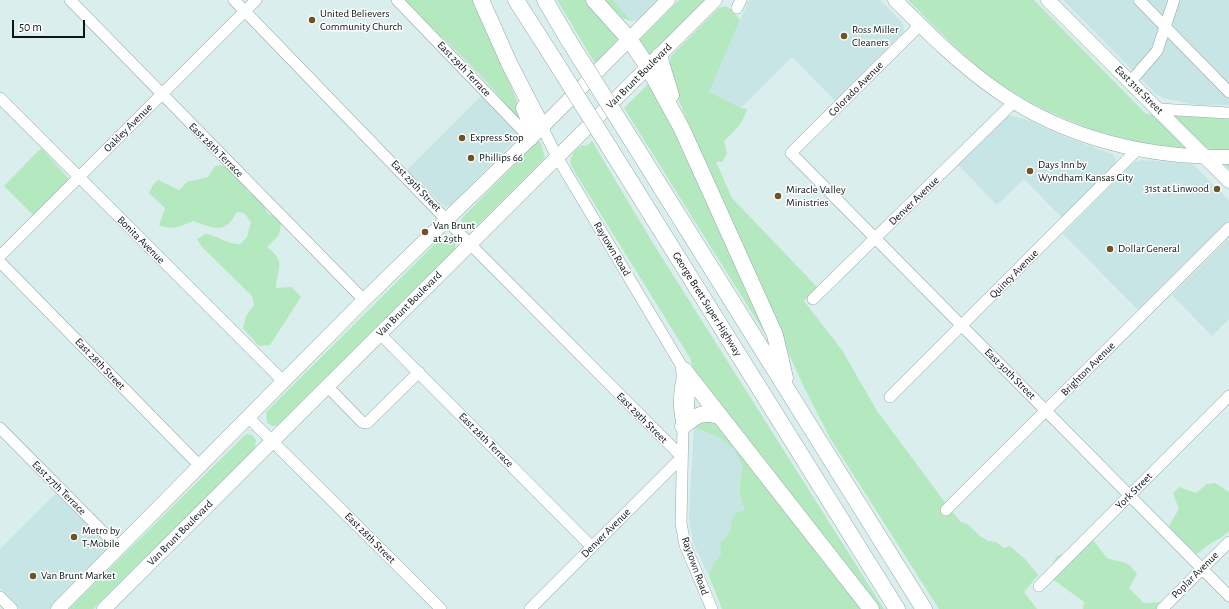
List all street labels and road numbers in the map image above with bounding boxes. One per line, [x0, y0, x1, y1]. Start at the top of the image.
street label: East 29th Terrace [434, 39, 494, 99]
street label: Van Brunt Boulevard [604, 41, 674, 111]
street label: Colorado Avenue [826, 59, 886, 119]
street label: East 31st Street [1112, 63, 1166, 117]
street label: Oakley Avenue [101, 101, 155, 155]
street label: East 28th Terrace [186, 120, 246, 180]
street label: East 29th Street [388, 157, 444, 215]
street label: Denver Avenue [886, 174, 942, 228]
street label: Bonita Avenue [114, 213, 168, 267]
street label: Raytown Road [591, 219, 633, 279]
street label: Quincy Avenue [987, 247, 1041, 301]
street label: George Brett Super Highway [669, 249, 745, 359]
street label: Van Brunt Boulevard [374, 269, 444, 339]
street label: East 28th Street [72, 335, 128, 393]
street label: Brighton Avenue [1058, 339, 1118, 399]
street label: East 30th Street [982, 346, 1038, 402]
street label: East 29th Street [614, 390, 670, 446]
street label: East 28th Terrace [456, 410, 516, 470]
street label: East 27th Terrace [29, 458, 89, 518]
street label: York Street [1113, 470, 1155, 512]
street label: Van Brunt Boulevard [145, 498, 215, 568]
street label: Denver Avenue [578, 505, 634, 561]
street label: East 28th Street [342, 510, 398, 566]
street label: Raytown Road [678, 535, 712, 597]
street label: Poplar Avenue [1169, 549, 1221, 601]

